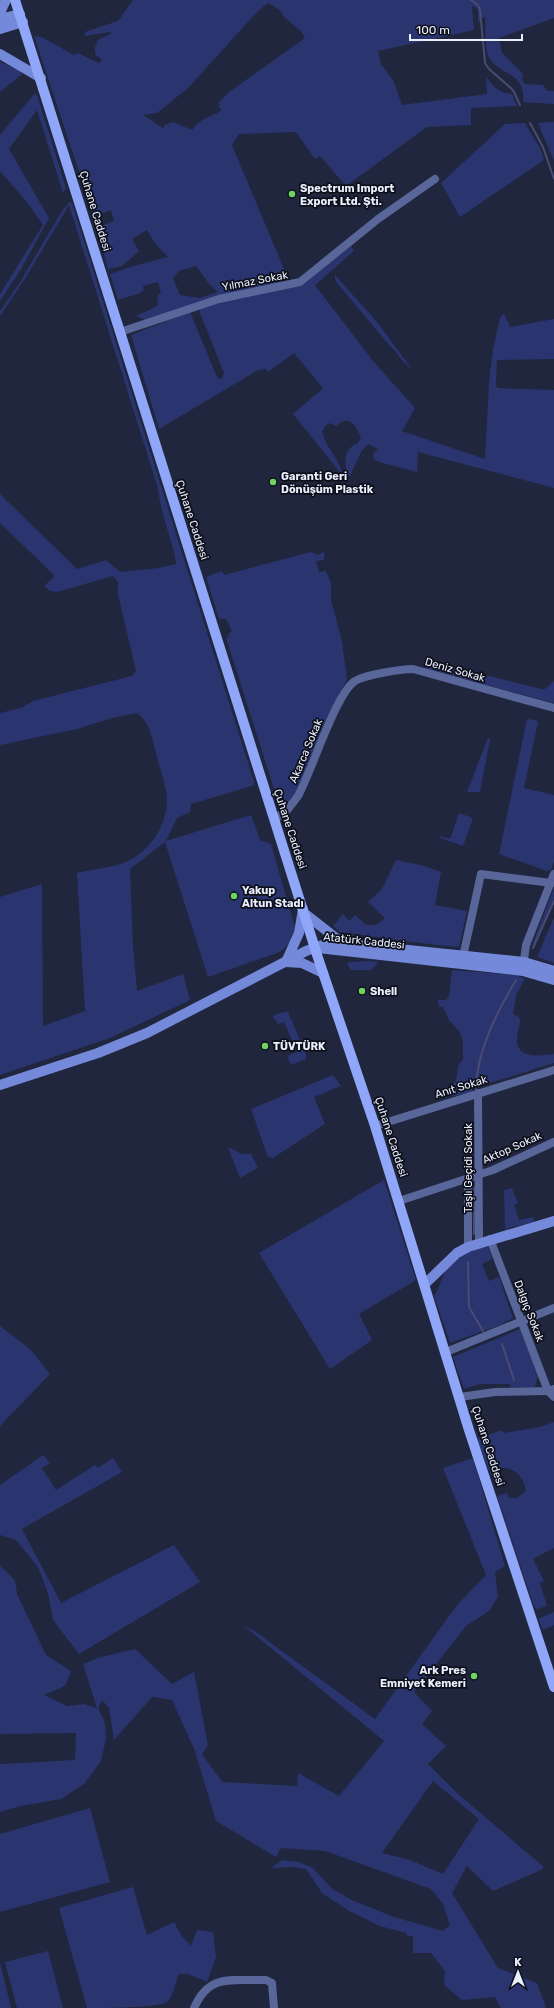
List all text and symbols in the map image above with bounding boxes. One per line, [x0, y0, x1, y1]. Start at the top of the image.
scale bar [410, 16, 522, 42]
text: 100 m [416, 23, 450, 37]
street label: Çuhane Caddesi [77, 169, 113, 253]
place label: Spectrum Import Export Ltd. Şti. [300, 182, 394, 208]
marker: Spectrum Import Export Ltd. Şti. [287, 189, 297, 199]
street label: Yılmaz Sokak [221, 268, 289, 294]
place label: Garanti Geri Dönüşüm Plastik [281, 470, 374, 496]
marker: Garanti Geri Dönüşüm Plastik [268, 477, 278, 487]
street label: Çuhane Caddesi [173, 478, 211, 562]
street label: Deniz Sokak [423, 655, 487, 685]
street label: Akarca Sokak [287, 717, 325, 785]
street label: Çuhane Caddesi [271, 787, 309, 871]
place label: Yakup Altun Stadı [242, 884, 304, 910]
marker: Yakup Altun Stadı [229, 891, 239, 901]
street label: Atatürk Caddesi [323, 930, 405, 952]
place label: Shell [370, 985, 397, 998]
marker: Shell [357, 986, 367, 996]
place label: TÜVTÜRK [273, 1040, 326, 1053]
marker: TÜVTÜRK [260, 1041, 270, 1051]
street label: Anıt Sokak [433, 1073, 489, 1101]
street label: Çuhane Caddesi [372, 1095, 410, 1179]
street label: Taşlı Geçidi Sokak [462, 1123, 475, 1213]
street label: Aktop Sokak [480, 1129, 544, 1167]
street label: Dalgıç Sokak [511, 1278, 547, 1344]
street label: Çuhane Caddesi [469, 1404, 507, 1488]
place label: Ark Pres Emniyet Kemeri [380, 1664, 466, 1690]
marker: Ark Pres Emniyet Kemeri [469, 1671, 479, 1681]
north arrow [498, 1952, 538, 1992]
text: K [514, 1956, 522, 1969]

